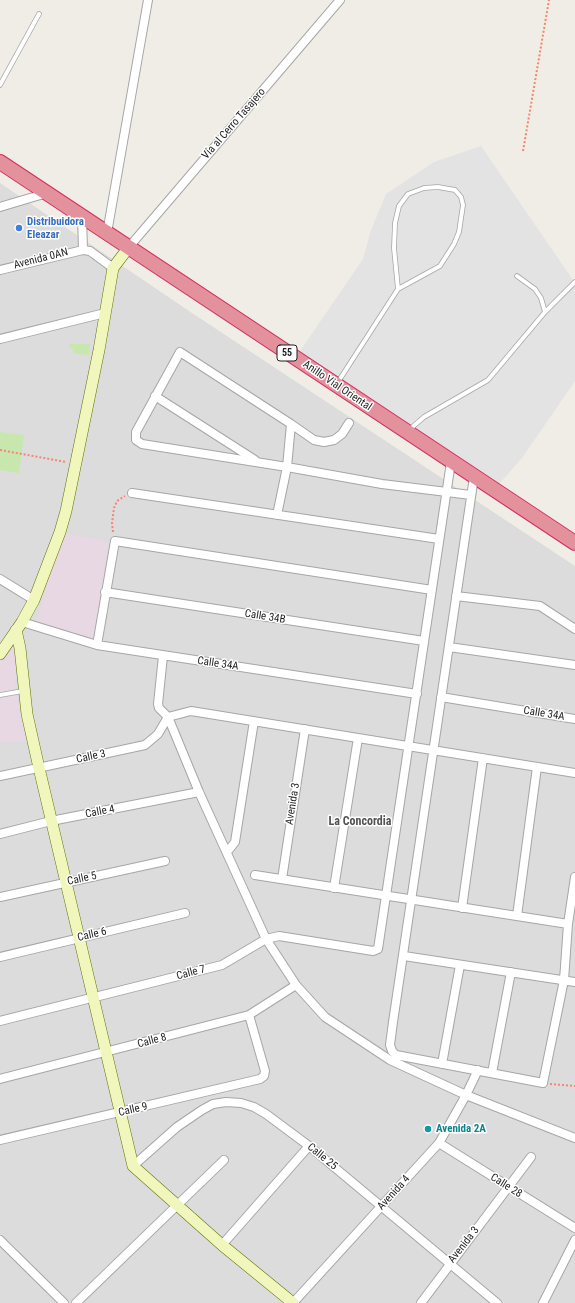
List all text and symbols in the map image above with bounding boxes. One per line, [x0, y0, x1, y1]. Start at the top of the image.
street label: Vía al Cerro Tasajero [200, 86, 268, 162]
place label: Distribuidora Eleazar [27, 215, 84, 241]
marker: Distribuidora Eleazar [14, 223, 24, 233]
street label: Avenida 0AN [12, 246, 70, 272]
road number: 55 [277, 345, 297, 361]
street label: Anillo Vial Oriental [300, 358, 374, 414]
street label: Calle 34B [244, 607, 286, 627]
street label: Calle 34A [197, 655, 239, 673]
street label: Calle 34A [523, 704, 565, 724]
street label: Calle 3 [75, 747, 107, 767]
street label: Avenida 3 [283, 782, 303, 826]
street label: Calle 4 [84, 803, 116, 821]
district label: La Concordia [329, 815, 391, 829]
street label: Calle 5 [66, 869, 98, 889]
street label: Calle 6 [76, 925, 108, 945]
street label: Calle 7 [175, 963, 207, 983]
street label: Calle 8 [136, 1031, 168, 1051]
street label: Calle 9 [117, 1100, 149, 1120]
place label: Avenida 2A [436, 1122, 486, 1136]
marker: Avenida 2A [423, 1124, 433, 1134]
street label: Calle 25 [304, 1141, 340, 1173]
street label: Calle 28 [488, 1171, 524, 1201]
street label: Avenida 4 [375, 1173, 413, 1213]
street label: Avenida 3 [446, 1224, 482, 1266]

